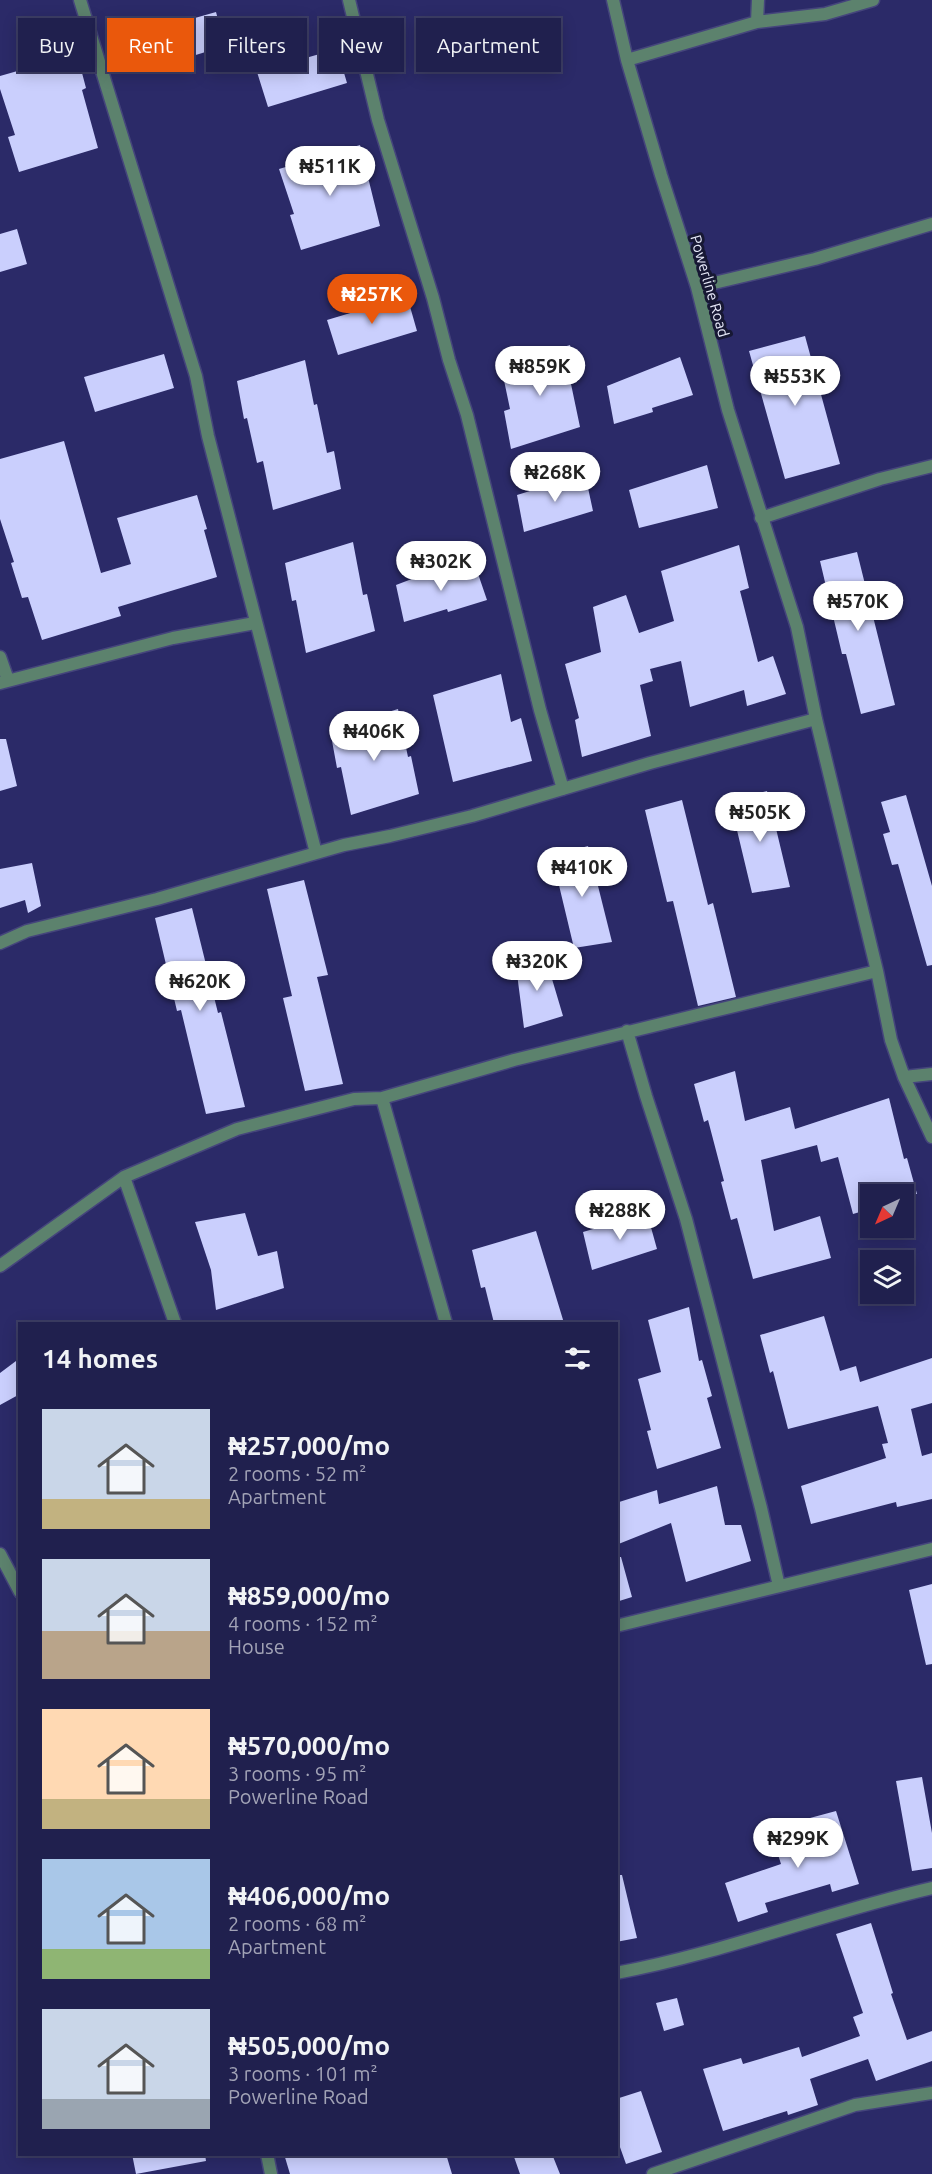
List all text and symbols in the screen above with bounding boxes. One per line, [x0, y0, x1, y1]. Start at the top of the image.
chip: Buy [18, 18, 95, 72]
chip: Rent [107, 18, 194, 72]
chip: Filters [206, 18, 307, 72]
chip: New [319, 18, 404, 72]
chip: Apartment [416, 18, 561, 72]
pin: ₦511K [288, 146, 372, 197]
text: ₦511K [299, 154, 361, 177]
street label: Powerline Road [687, 233, 733, 339]
pin: ₦257K [330, 274, 414, 325]
text: ₦257K [341, 282, 403, 305]
pin: ₦859K [498, 346, 582, 397]
text: ₦859K [509, 354, 571, 377]
pin: ₦553K [753, 356, 837, 407]
text: ₦553K [764, 364, 826, 387]
pin: ₦268K [513, 452, 597, 503]
text: ₦268K [524, 460, 586, 483]
pin: ₦302K [399, 541, 483, 592]
text: ₦302K [410, 549, 472, 572]
pin: ₦570K [816, 581, 900, 632]
text: ₦570K [827, 589, 889, 612]
pin: ₦406K [332, 711, 416, 762]
text: ₦406K [343, 719, 405, 742]
pin: ₦505K [718, 792, 802, 843]
text: ₦505K [729, 800, 791, 823]
pin: ₦410K [540, 847, 624, 898]
text: ₦410K [551, 855, 613, 878]
pin: ₦320K [495, 941, 579, 992]
text: ₦320K [506, 949, 568, 972]
pin: ₦620K [158, 961, 242, 1012]
text: ₦620K [169, 969, 231, 992]
north arrow [860, 1184, 914, 1238]
map controls [860, 1184, 914, 1304]
pin: ₦288K [578, 1190, 662, 1241]
text: ₦288K [589, 1198, 651, 1221]
button: layers [860, 1250, 914, 1304]
icon: filters [561, 1342, 594, 1375]
text: 14 homes [42, 1344, 158, 1373]
text: ₦257,000/mo [228, 1431, 390, 1460]
icon: home [90, 1433, 162, 1505]
text: 2 rooms · 52 m² [228, 1462, 366, 1485]
text: Apartment [228, 1485, 326, 1508]
text: ₦859,000/mo [228, 1581, 390, 1610]
icon: home [90, 1583, 162, 1655]
text: 4 rooms · 152 m² [228, 1612, 378, 1635]
text: House [228, 1635, 285, 1658]
text: ₦570,000/mo [228, 1731, 390, 1760]
icon: home [90, 1733, 162, 1805]
text: 3 rooms · 95 m² [228, 1762, 366, 1785]
text: Powerline Road [228, 1785, 369, 1808]
pin: ₦299K [756, 1818, 840, 1869]
text: ₦299K [767, 1826, 829, 1849]
text: ₦406,000/mo [228, 1881, 390, 1910]
icon: home [90, 1883, 162, 1955]
text: 2 rooms · 68 m² [228, 1912, 366, 1935]
text: Apartment [228, 1935, 326, 1958]
text: ₦505,000/mo [228, 2031, 390, 2060]
icon: home [90, 2033, 162, 2105]
text: 3 rooms · 101 m² [228, 2062, 378, 2085]
text: Powerline Road [228, 2085, 369, 2108]

